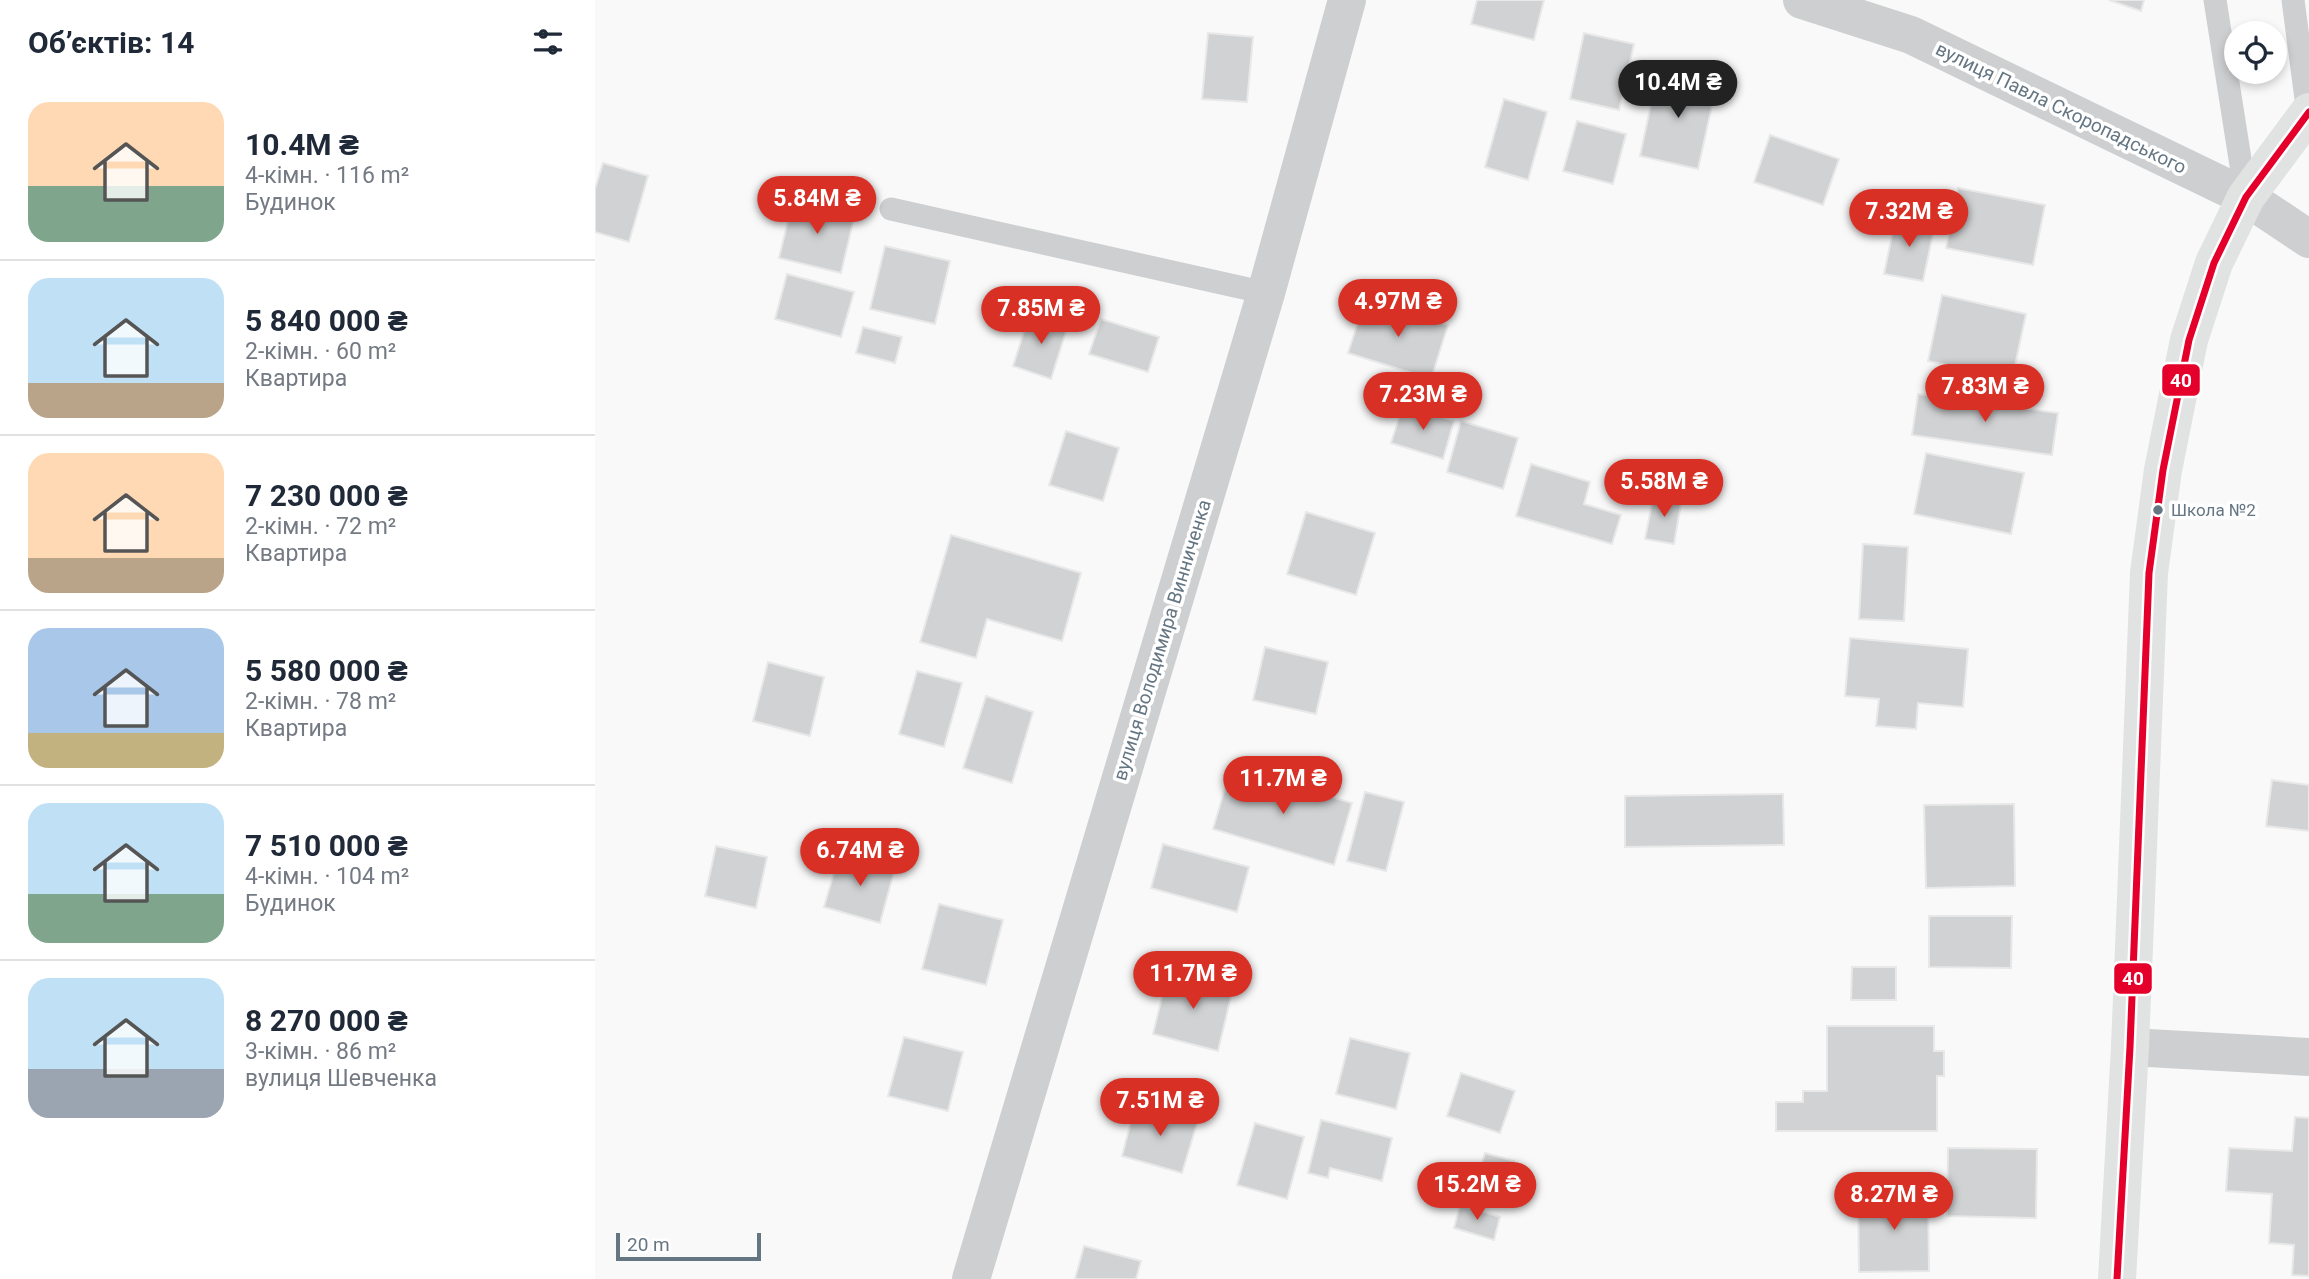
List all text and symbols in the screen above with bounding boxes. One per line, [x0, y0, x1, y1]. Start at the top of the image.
map controls [2224, 21, 2287, 84]
button: locate [2224, 21, 2287, 84]
icon: filters [529, 23, 567, 61]
text: Об’єктів: 14 [28, 25, 194, 60]
street label: вулиця Павла Скоропадського [1932, 37, 2190, 179]
pin: 10.4M ₴ [1613, 60, 1743, 120]
text: 10.4M ₴ [1634, 69, 1722, 96]
text: 10.4M ₴ [245, 127, 359, 162]
icon: home [84, 130, 168, 214]
text: 4-кімн. · 116 m² [245, 162, 409, 189]
pin: 5.84M ₴ [752, 176, 882, 236]
text: 5.84M ₴ [773, 185, 861, 212]
text: Будинок [245, 189, 336, 216]
pin: 7.32M ₴ [1844, 190, 1974, 249]
text: 7.32M ₴ [1865, 198, 1953, 225]
pin: 4.97M ₴ [1333, 280, 1463, 339]
pin: 7.85M ₴ [976, 286, 1106, 346]
text: 4.97M ₴ [1354, 288, 1442, 315]
text: 7.85M ₴ [997, 295, 1085, 322]
text: 5 840 000 ₴ [245, 303, 408, 338]
icon: home [84, 306, 168, 390]
text: 2-кімн. · 60 m² [245, 338, 396, 365]
line badge: 40 [2161, 363, 2201, 397]
pin: 7.83M ₴ [1920, 364, 2050, 424]
text: Квартира [245, 365, 347, 392]
text: 40 [2170, 369, 2192, 392]
pin: 7.23M ₴ [1358, 372, 1488, 432]
text: 7.83M ₴ [1941, 373, 2029, 400]
text: 7.23M ₴ [1379, 381, 1467, 408]
pin: 5.58M ₴ [1599, 460, 1729, 519]
text: 5.58M ₴ [1620, 468, 1708, 495]
text: 7 230 000 ₴ [245, 478, 408, 513]
icon: home [84, 481, 168, 565]
street label: вулиця Володимира Винниченка [1108, 497, 1216, 783]
place label: Школа №2 [2171, 500, 2256, 520]
marker: Школа №2 [2151, 503, 2165, 517]
text: 2-кімн. · 72 m² [245, 513, 396, 540]
text: Квартира [245, 540, 347, 567]
text: 5 580 000 ₴ [245, 653, 408, 688]
icon: home [84, 656, 168, 740]
text: 2-кімн. · 78 m² [245, 688, 396, 715]
text: Квартира [245, 715, 347, 742]
pin: 11.7M ₴ [1218, 756, 1348, 816]
text: 11.7M ₴ [1239, 765, 1327, 792]
text: 7 510 000 ₴ [245, 828, 408, 863]
pin: 6.74M ₴ [795, 828, 925, 888]
icon: home [84, 831, 168, 915]
text: 6.74M ₴ [816, 837, 904, 864]
text: 4-кімн. · 104 m² [245, 863, 409, 890]
text: Будинок [245, 890, 336, 917]
pin: 11.7M ₴ [1128, 951, 1258, 1011]
text: 11.7M ₴ [1149, 960, 1237, 987]
line badge: 40 [2113, 962, 2153, 995]
text: 40 [2122, 967, 2144, 990]
text: 8 270 000 ₴ [245, 1003, 408, 1038]
icon: home [84, 1006, 168, 1090]
text: 3-кімн. · 86 m² [245, 1038, 396, 1065]
text: вулиця Шевченка [245, 1065, 437, 1092]
pin: 7.51M ₴ [1095, 1078, 1225, 1138]
text: 7.51M ₴ [1116, 1087, 1204, 1114]
pin: 15.2M ₴ [1412, 1162, 1542, 1222]
text: 15.2M ₴ [1433, 1171, 1521, 1198]
pin: 8.27M ₴ [1829, 1172, 1959, 1232]
text: 8.27M ₴ [1850, 1181, 1938, 1208]
scale bar [616, 1230, 761, 1262]
text: 20 m [627, 1233, 670, 1256]

